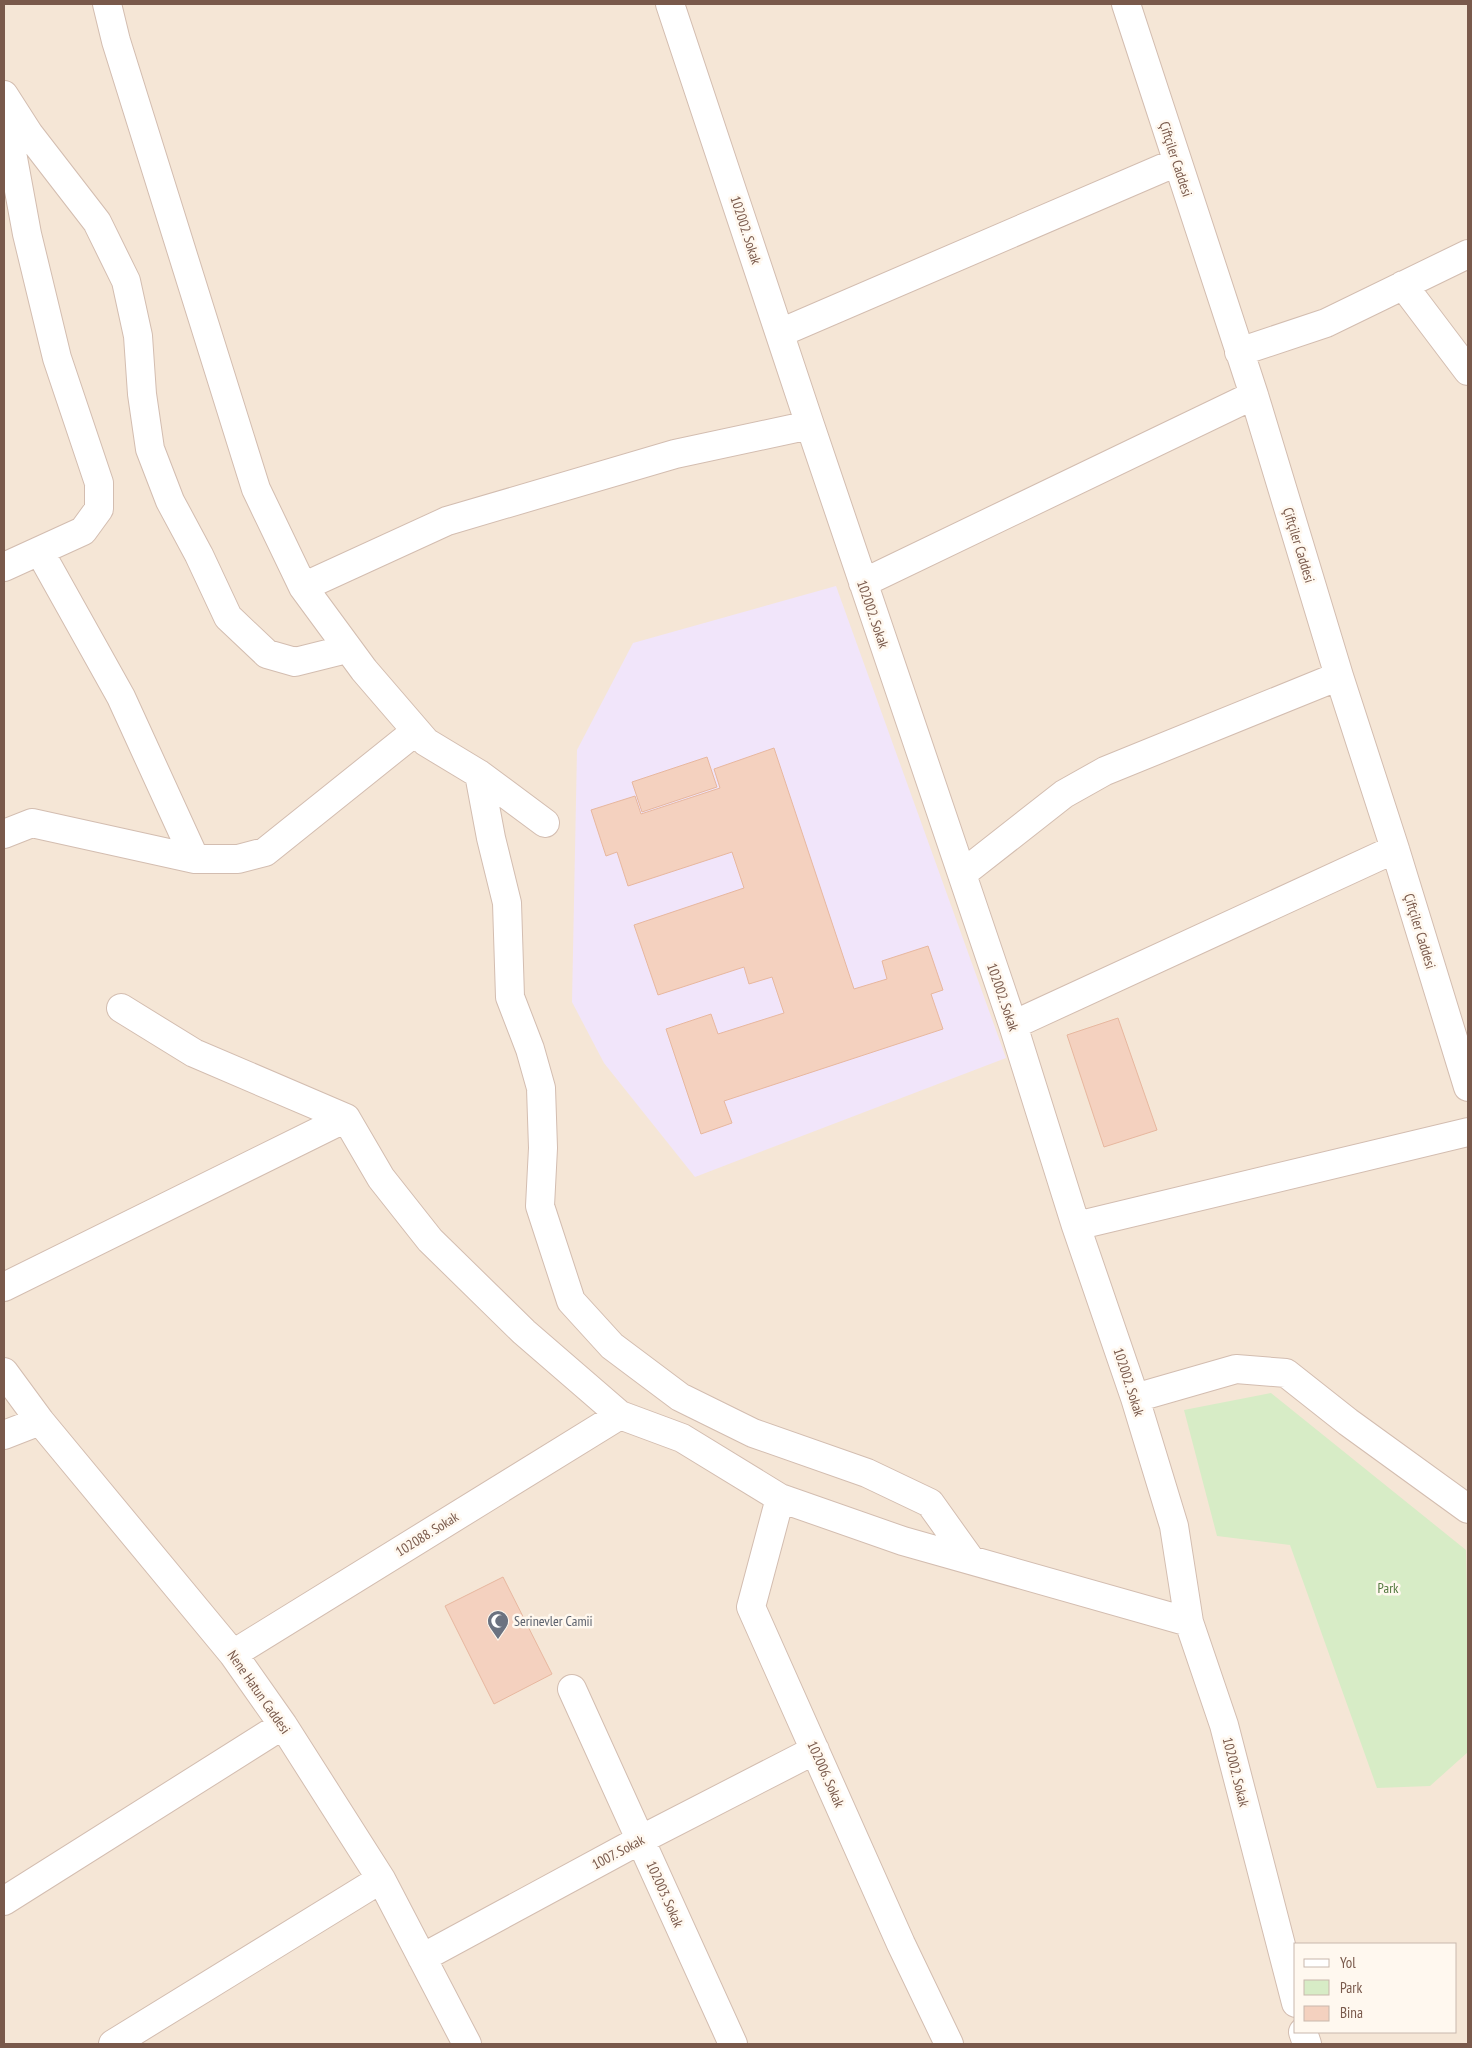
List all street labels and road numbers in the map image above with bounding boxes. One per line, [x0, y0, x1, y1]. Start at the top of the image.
street label: Çiftçiler Caddesi [1155, 119, 1197, 199]
street label: 102002. Sokak [726, 194, 766, 267]
street label: Çiftçiler Caddesi [1279, 505, 1319, 585]
street label: 102002. Sokak [853, 578, 893, 651]
street label: Çiftçiler Caddesi [1400, 891, 1440, 971]
street label: 102002. Sokak [983, 961, 1023, 1034]
street label: 102002. Sokak [1109, 1346, 1149, 1419]
street label: 102088. Sokak [392, 1507, 462, 1560]
street label: Nene Hatun Caddesi [224, 1647, 294, 1737]
street label: 102002. Sokak [1219, 1735, 1253, 1809]
street label: 102006. Sokak [803, 1738, 849, 1811]
street label: 1007. Sokak [589, 1830, 648, 1873]
street label: 102003. Sokak [642, 1858, 688, 1931]

